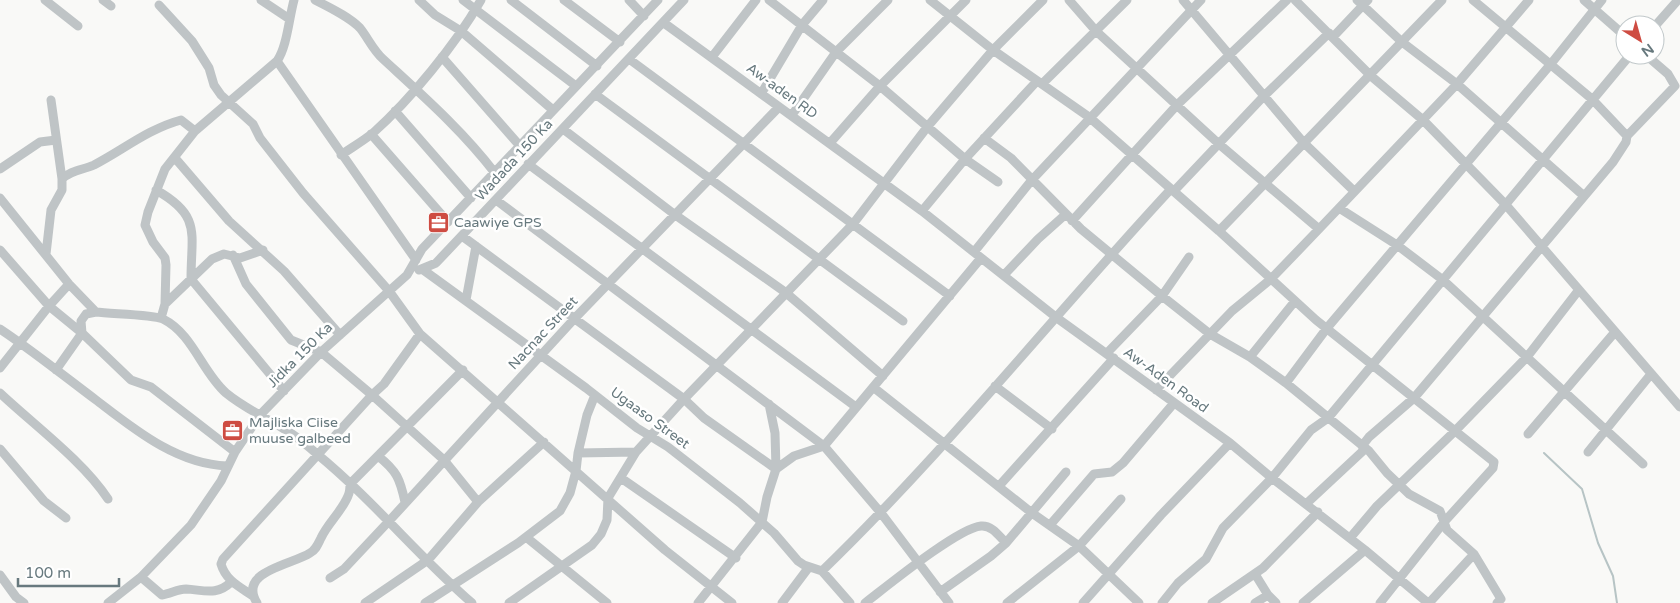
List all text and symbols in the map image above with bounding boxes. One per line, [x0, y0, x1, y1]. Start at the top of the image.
north arrow [1615, 15, 1665, 65]
text: N [1638, 40, 1657, 60]
street label: Aw-aden RD [743, 59, 821, 123]
street label: Wadada 150 Ka [472, 116, 556, 204]
office icon: Caawiye GPS [426, 210, 450, 234]
place label: Caawiye GPS [454, 214, 542, 231]
street label: Nacnac Street [505, 292, 582, 373]
street label: Jidka 150 Ka [264, 319, 336, 391]
street label: Aw-Aden Road [1120, 343, 1212, 417]
street label: Ugaaso Street [607, 384, 693, 453]
place label: Majliska Ciise muuse galbeed [249, 414, 351, 447]
office icon: Majliska Ciise muuse galbeed [221, 418, 245, 442]
scale bar [18, 556, 119, 588]
text: 100 m [25, 564, 71, 582]

